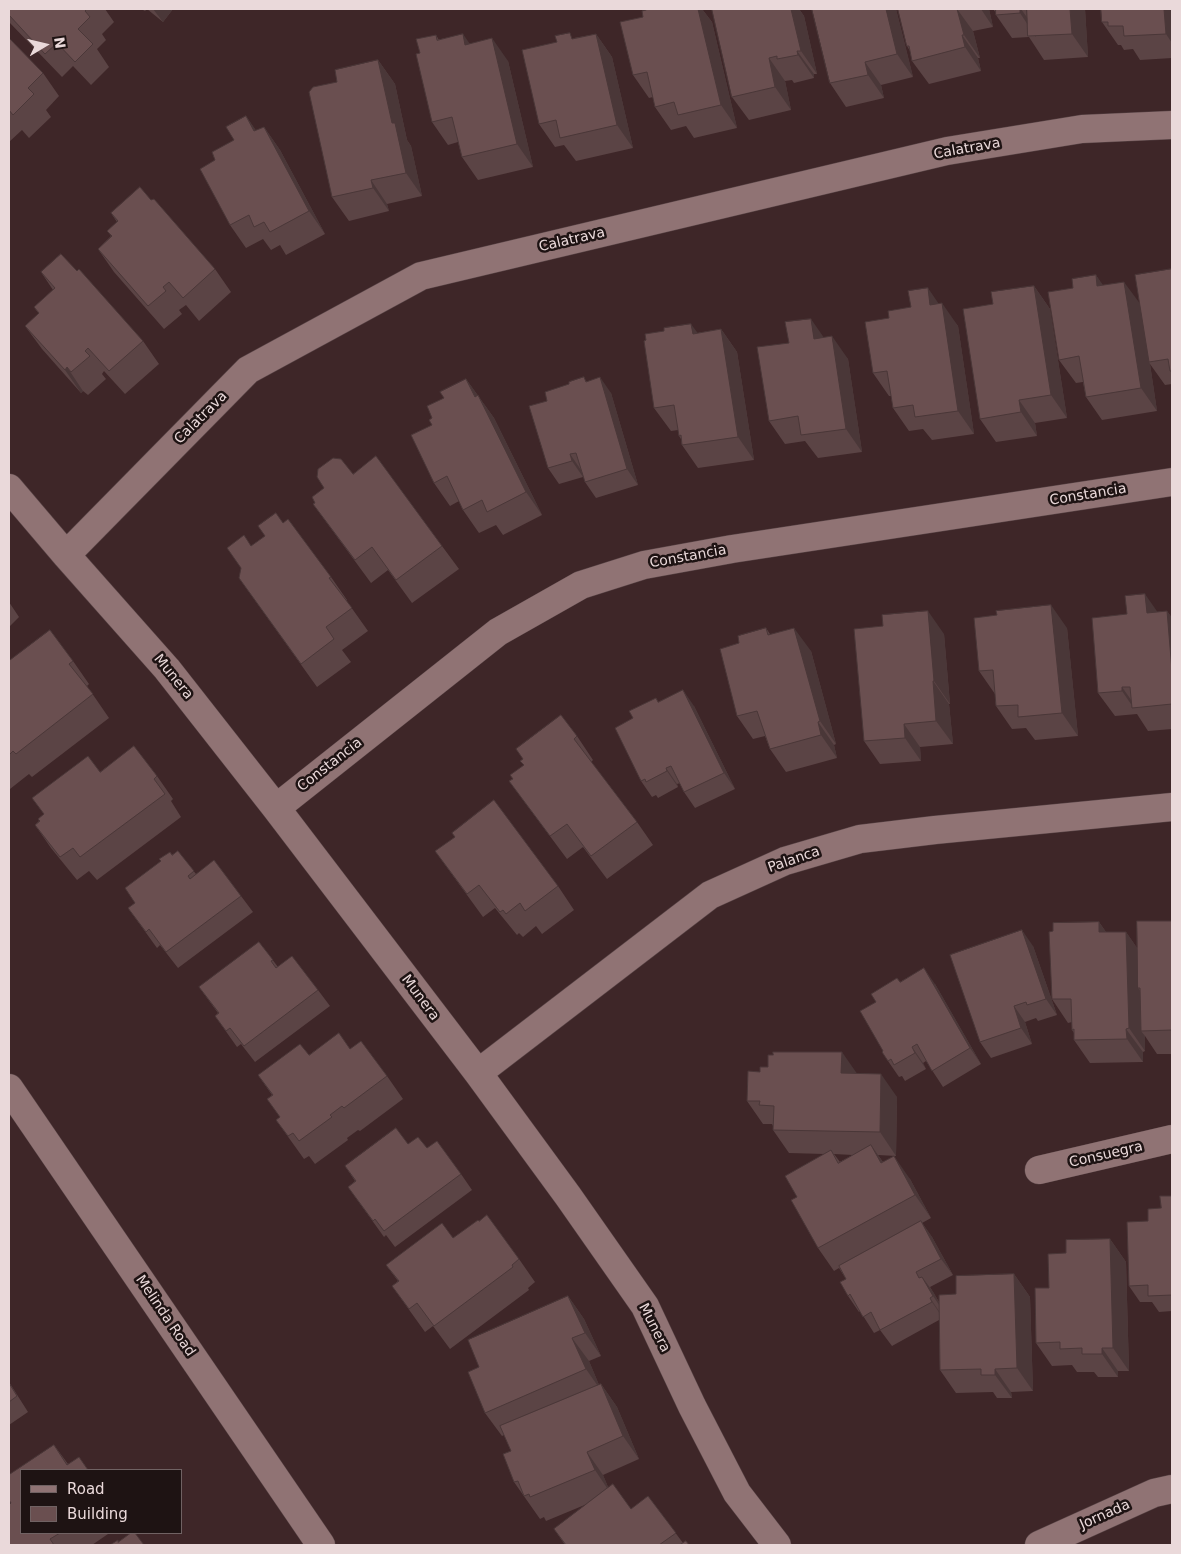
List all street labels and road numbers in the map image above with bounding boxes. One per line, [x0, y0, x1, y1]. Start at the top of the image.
street label: Calatrava [932, 135, 1002, 163]
street label: Calatrava [537, 224, 607, 256]
street label: Calatrava [171, 388, 231, 448]
street label: Constancia [1048, 481, 1128, 509]
street label: Constancia [648, 542, 728, 572]
street label: Munera [150, 651, 196, 703]
street label: Constancia [294, 734, 366, 796]
street label: Palanca [766, 843, 822, 877]
street label: Munera [397, 972, 443, 1024]
street label: Consuegra [1067, 1138, 1145, 1172]
street label: Melinda Road [132, 1272, 198, 1360]
street label: Munera [635, 1301, 673, 1355]
street label: Jornada [1077, 1497, 1133, 1533]

